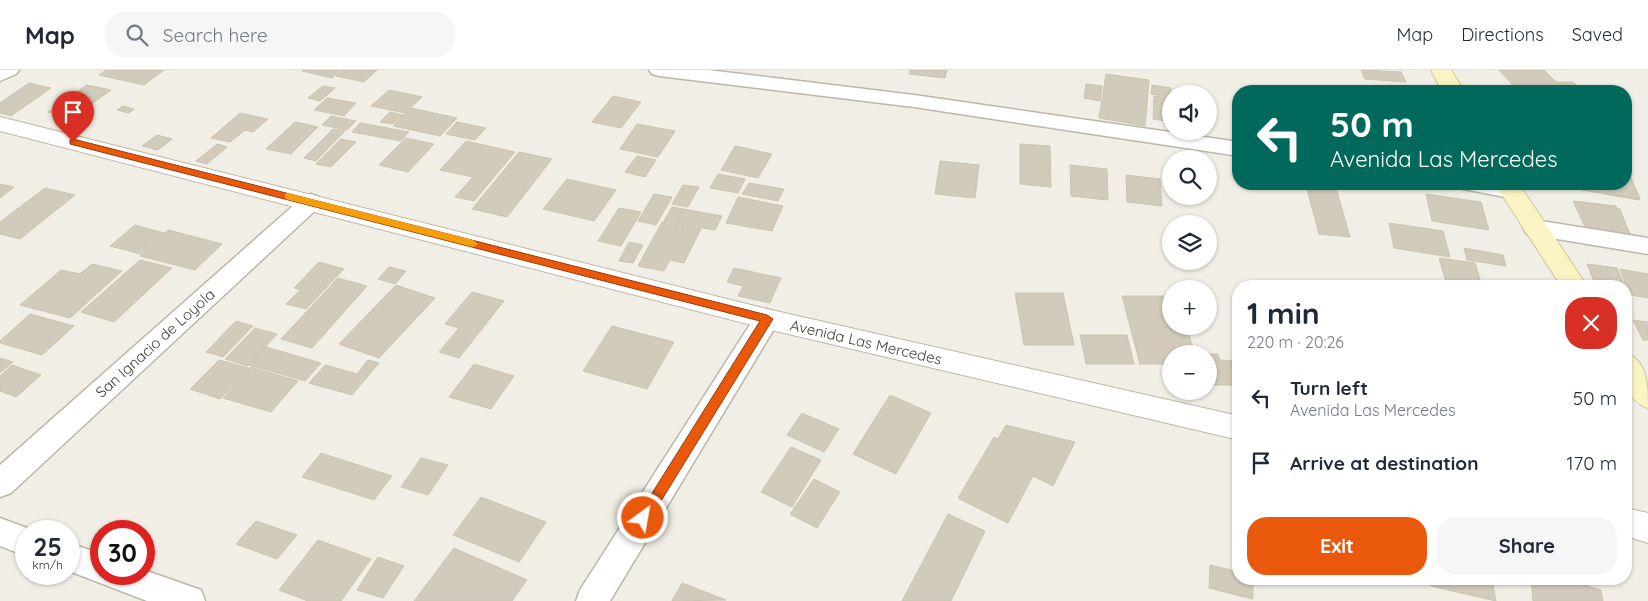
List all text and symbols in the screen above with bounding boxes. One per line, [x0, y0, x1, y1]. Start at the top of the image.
search box [105, 12, 455, 57]
text: Map [25, 20, 75, 50]
icon: search [123, 21, 151, 49]
text: Search here [163, 23, 268, 47]
text: Map [1396, 23, 1433, 46]
text: Directions [1461, 23, 1544, 46]
text: Saved [1572, 23, 1623, 46]
map controls [1162, 85, 1217, 400]
button: sound [1162, 85, 1217, 140]
pin [52, 91, 94, 142]
icon: arrive [59, 98, 87, 126]
text: 50 m [1330, 102, 1414, 146]
icon: left [1247, 105, 1312, 170]
text: Avenida Las Mercedes [1330, 145, 1558, 173]
button: search [1162, 150, 1217, 205]
button: layers [1162, 215, 1217, 270]
button: + [1162, 280, 1217, 335]
street label: San Ignacio de Loyola [91, 284, 219, 402]
text: 1 min [1247, 294, 1320, 332]
button: close [1565, 297, 1617, 349]
street label: Avenida Las Mercedes [788, 315, 944, 369]
text: 220 m · 20:26 [1247, 332, 1344, 352]
button: − [1162, 345, 1217, 400]
text: Turn left [1290, 376, 1368, 400]
icon: left [1247, 384, 1275, 412]
text: 50 m [1573, 386, 1617, 410]
text: Avenida Las Mercedes [1290, 400, 1456, 420]
icon: arrive [1247, 449, 1275, 477]
text: Arrive at destination [1290, 451, 1479, 475]
text: 170 m [1566, 451, 1617, 475]
position arrow [616, 491, 668, 543]
button: Exit [1247, 517, 1427, 575]
button: Share [1437, 517, 1617, 575]
speed limit sign: 30 [90, 520, 155, 585]
text: 25 [33, 531, 62, 562]
text: km/h [32, 557, 63, 572]

